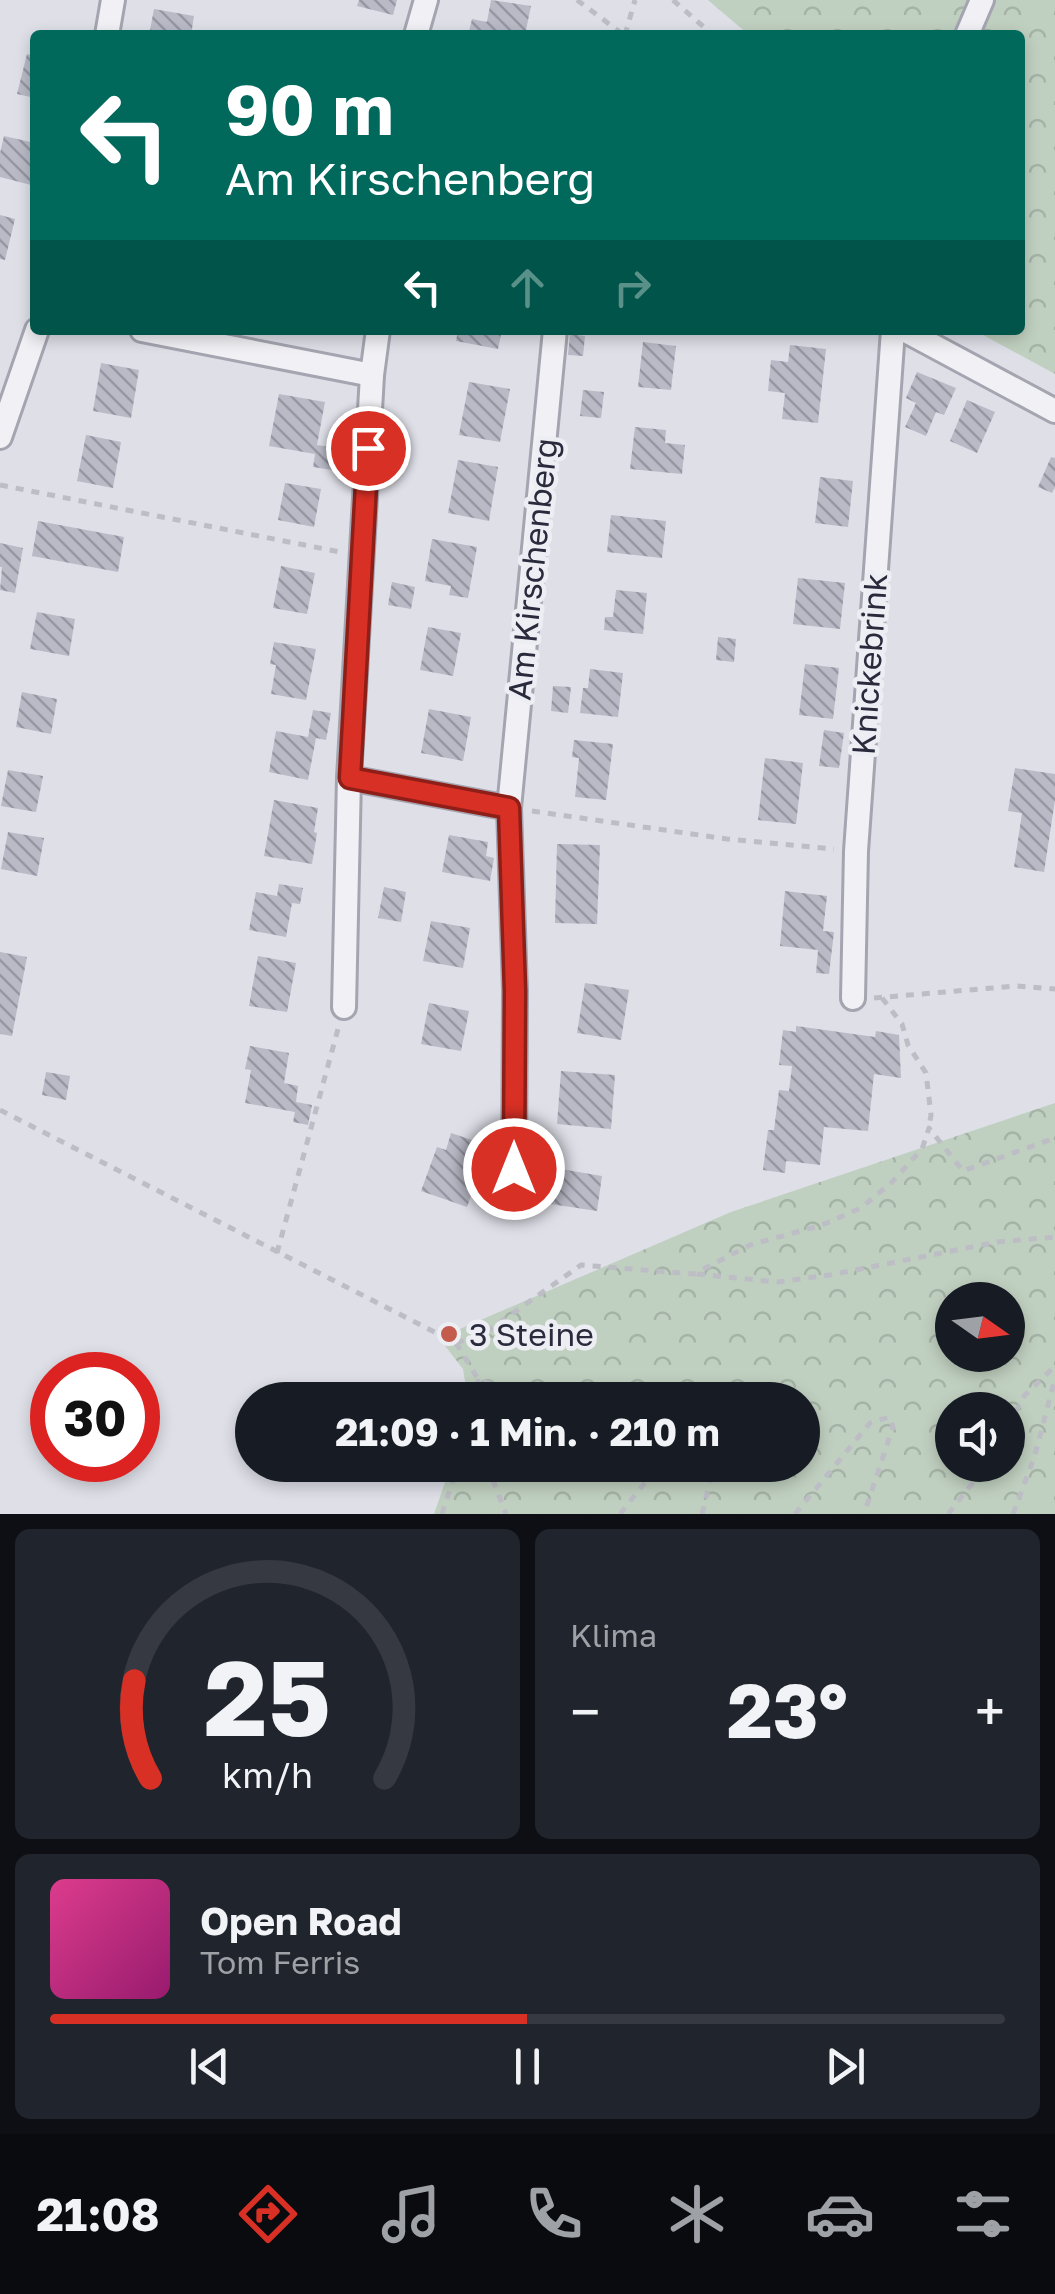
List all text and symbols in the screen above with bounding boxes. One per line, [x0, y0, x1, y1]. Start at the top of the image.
text: 90 m [225, 66, 394, 150]
icon: left [60, 70, 190, 200]
text: Am Kirschenberg [225, 151, 595, 205]
icon: left [395, 260, 450, 315]
icon: ahead [500, 260, 555, 315]
icon: right [605, 260, 660, 315]
pin [326, 406, 411, 491]
icon: arrive [341, 421, 396, 476]
street label: Am Kirschenberg [499, 436, 565, 702]
street label: Knickebrink [844, 572, 894, 756]
position arrow [462, 1117, 566, 1221]
north arrow [935, 1282, 1025, 1372]
map controls [935, 1282, 1025, 1482]
place label: 3 Steine [469, 1315, 594, 1353]
marker: 3 Steine [438, 1323, 460, 1345]
speed limit sign: 30 [30, 1352, 160, 1482]
button: sound [935, 1392, 1025, 1482]
text: 21:09 · 1 Min. · 210 m [335, 1409, 720, 1454]
text: Klima [570, 1616, 657, 1654]
text: 25 [204, 1634, 331, 1759]
text: 23° [727, 1664, 848, 1755]
text: − [570, 1678, 600, 1744]
text: + [975, 1678, 1005, 1744]
text: km/h [222, 1753, 313, 1796]
text: Open Road [200, 1898, 402, 1943]
text: Tom Ferris [200, 1943, 360, 1981]
icon: previous [182, 2039, 237, 2094]
icon: pause [500, 2039, 555, 2094]
icon: next [818, 2039, 873, 2094]
icon: directions [233, 2179, 303, 2249]
icon: music [376, 2179, 446, 2249]
icon: phone [519, 2179, 589, 2249]
icon: climate [662, 2179, 732, 2249]
icon: car [805, 2179, 875, 2249]
icon: filters [948, 2179, 1018, 2249]
text: 21:08 [37, 2187, 160, 2241]

